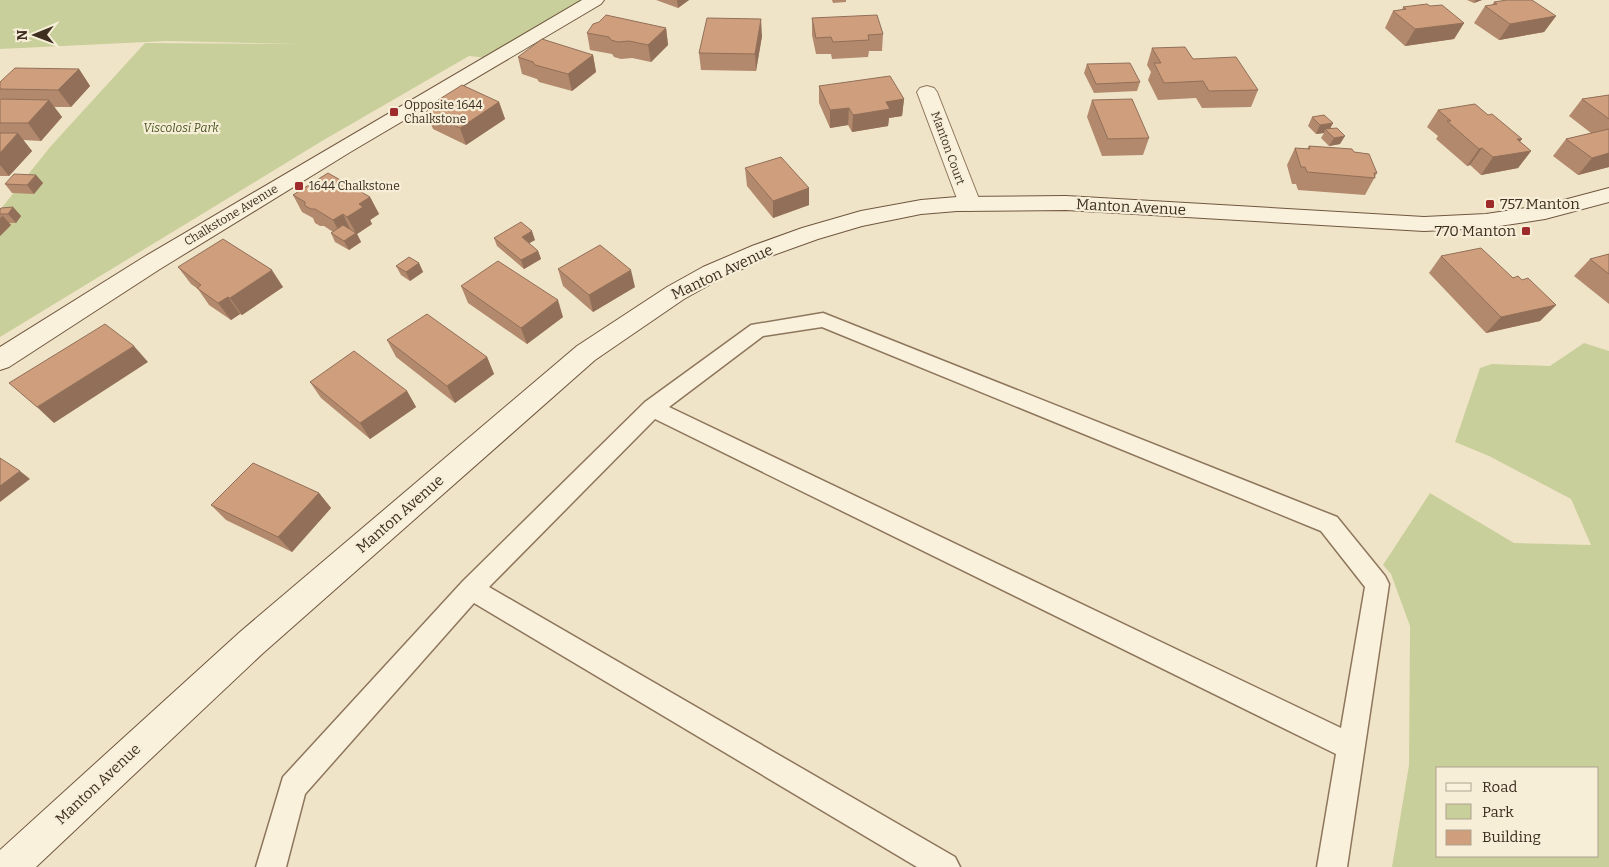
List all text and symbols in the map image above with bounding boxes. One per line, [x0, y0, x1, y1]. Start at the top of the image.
north arrow [10, 10, 60, 60]
text: N [14, 29, 31, 41]
place label: Opposite 1644 Chalkstone [404, 98, 482, 126]
marker: Opposite 1644 Chalkstone [388, 106, 400, 118]
street label: Manton Court [928, 109, 968, 187]
park label: Viscolosi Park [143, 121, 219, 135]
place label: 1644 Chalkstone [309, 179, 400, 193]
marker: 1644 Chalkstone [293, 180, 305, 192]
street label: Chalkstone Avenue [182, 181, 280, 249]
street label: Manton Avenue [1076, 195, 1186, 219]
place label: 757 Manton [1500, 195, 1580, 213]
marker: 757 Manton [1484, 198, 1496, 210]
place label: 770 Manton [1434, 222, 1516, 240]
marker: 770 Manton [1520, 225, 1532, 237]
street label: Manton Avenue [668, 241, 776, 303]
street label: Manton Avenue [353, 471, 447, 557]
street label: Manton Avenue [52, 740, 144, 828]
legend [1436, 767, 1599, 857]
text: Road [1482, 778, 1517, 796]
text: Park [1482, 803, 1514, 821]
text: Building [1482, 828, 1541, 846]

